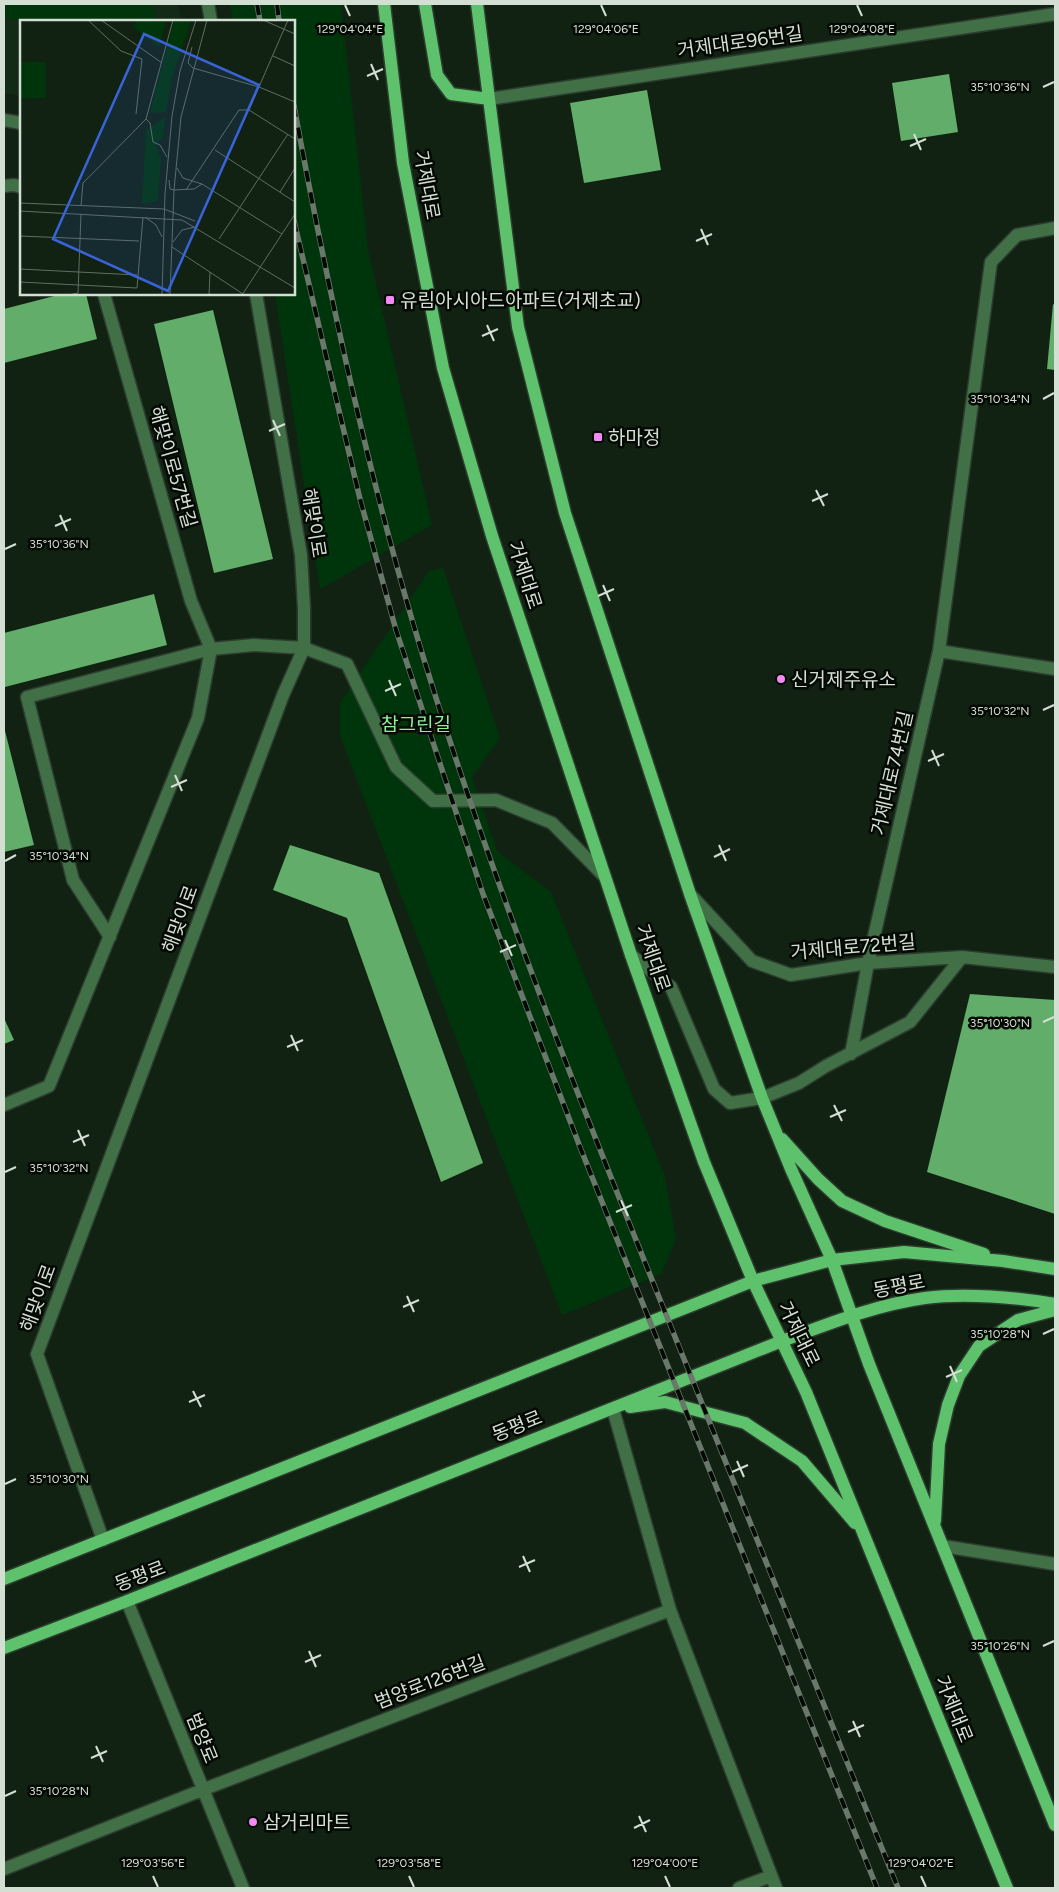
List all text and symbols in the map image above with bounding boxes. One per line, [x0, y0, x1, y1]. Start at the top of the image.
inset map [20, 20, 295, 295]
text: 129°04'04"E [317, 22, 383, 36]
text: 129°04'06"E [573, 22, 639, 36]
street label: 거제대로96번길 [676, 22, 804, 62]
text: 129°04'08"E [829, 22, 895, 36]
text: 35°10'36"N [970, 80, 1030, 94]
street label: 거제대로 [410, 149, 444, 221]
place label: 유림아시아드아파트(거제초교) [400, 289, 641, 312]
marker: 유림아시아드아파트(거제초교) [384, 294, 396, 306]
text: 35°10'34"N [970, 392, 1030, 406]
street label: 해맞이로57번길 [145, 403, 201, 531]
place label: 하마정 [608, 426, 660, 449]
marker: 하마정 [592, 431, 604, 443]
street label: 해맞이로 [297, 487, 331, 559]
text: 35°10'36"N [29, 537, 89, 551]
street label: 거제대로 [503, 538, 547, 612]
place label: 신거제주유소 [791, 668, 896, 691]
marker: 신거제주유소 [775, 673, 787, 685]
text: 35°10'32"N [970, 704, 1030, 718]
street label: 거제대로74번길 [867, 709, 917, 837]
park label: 참그린길 [381, 713, 451, 736]
text: 35°10'34"N [29, 849, 89, 863]
street label: 해맞이로 [157, 882, 203, 956]
street label: 거제대로 [631, 921, 675, 995]
street label: 거제대로72번길 [789, 930, 917, 964]
text: 35°10'30"N [970, 1016, 1030, 1030]
text: 35°10'32"N [29, 1161, 89, 1175]
street label: 해맞이로 [15, 1261, 61, 1335]
street label: 동평로 [871, 1270, 927, 1302]
street label: 거제대로 [773, 1298, 825, 1370]
text: 35°10'28"N [970, 1327, 1030, 1341]
street label: 동평로 [488, 1406, 546, 1446]
text: 35°10'30"N [29, 1472, 89, 1486]
street label: 동평로 [111, 1556, 169, 1596]
text: 35°10'26"N [970, 1639, 1030, 1653]
street label: 범양로126번길 [371, 1650, 489, 1714]
street label: 거제대로 [930, 1672, 978, 1746]
street label: 범양로 [182, 1709, 222, 1767]
text: 35°10'28"N [29, 1784, 89, 1798]
place label: 삼거리마트 [263, 1811, 350, 1834]
marker: 삼거리마트 [247, 1816, 259, 1828]
text: 129°03'56"E [121, 1856, 185, 1870]
text: 129°03'58"E [377, 1856, 441, 1870]
text: 129°04'00"E [632, 1856, 698, 1870]
text: 129°04'02"E [888, 1856, 954, 1870]

